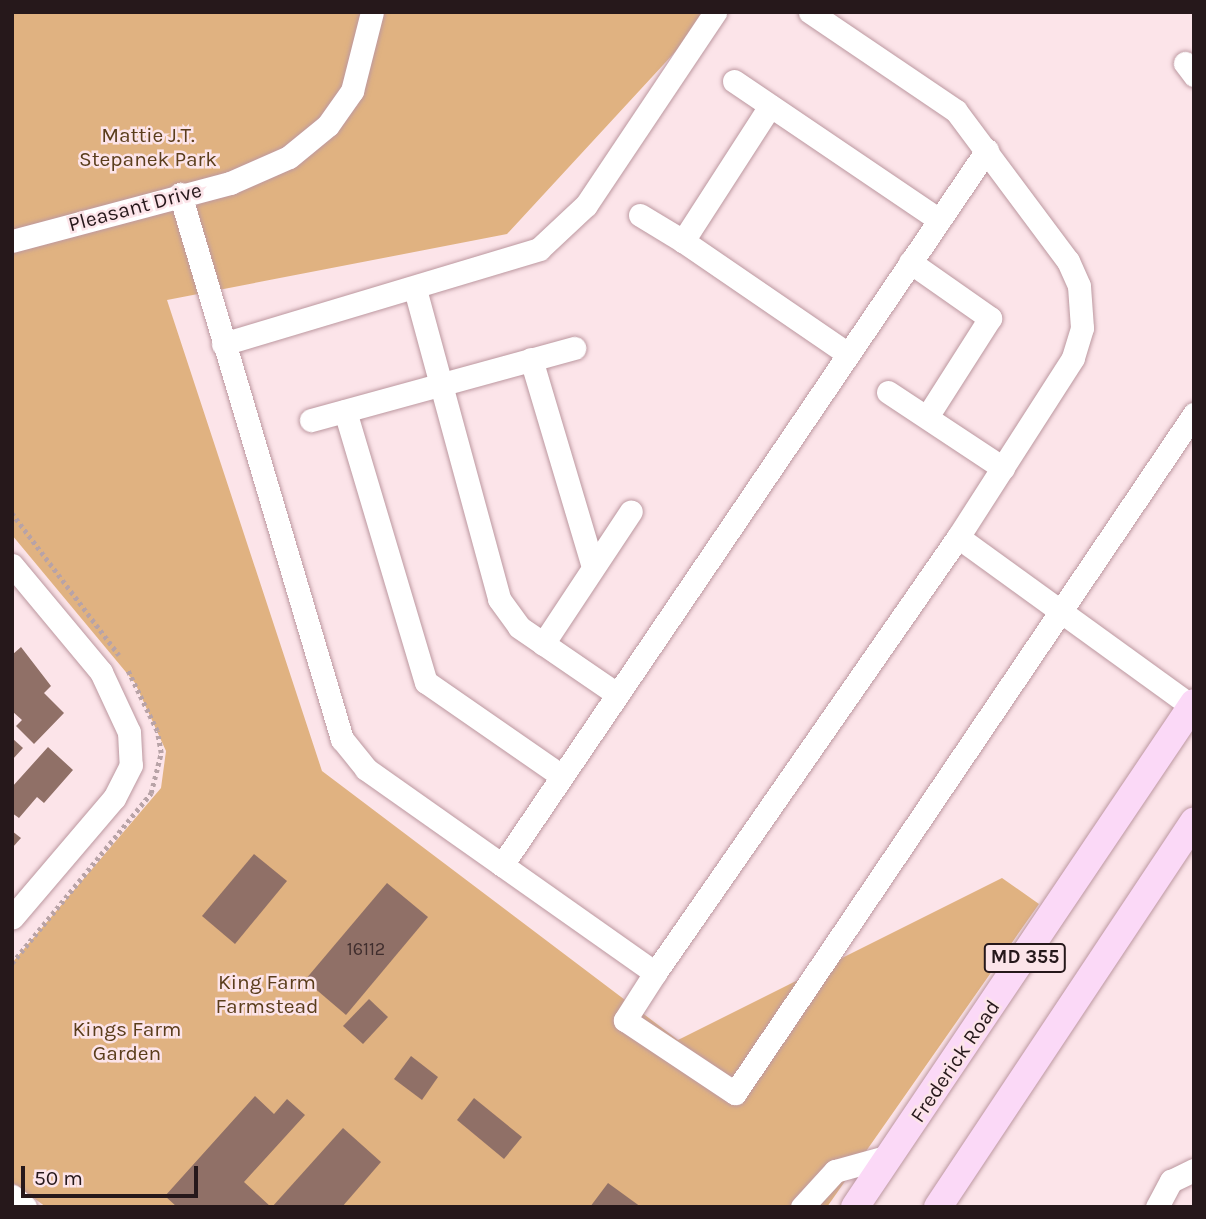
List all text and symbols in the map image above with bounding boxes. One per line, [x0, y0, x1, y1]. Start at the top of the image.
park label: Mattie J.T. Stepanek Park [79, 122, 217, 172]
street label: Pleasant Drive [66, 177, 204, 237]
house number: 16112 [347, 938, 385, 960]
road number: MD 355 [983, 942, 1067, 974]
park label: King Farm Farmstead [215, 969, 319, 1019]
street label: Frederick Road [905, 995, 1005, 1127]
park label: Kings Farm Garden [73, 1016, 181, 1066]
scale bar [24, 1152, 201, 1196]
text: 50 m [34, 1166, 83, 1190]

